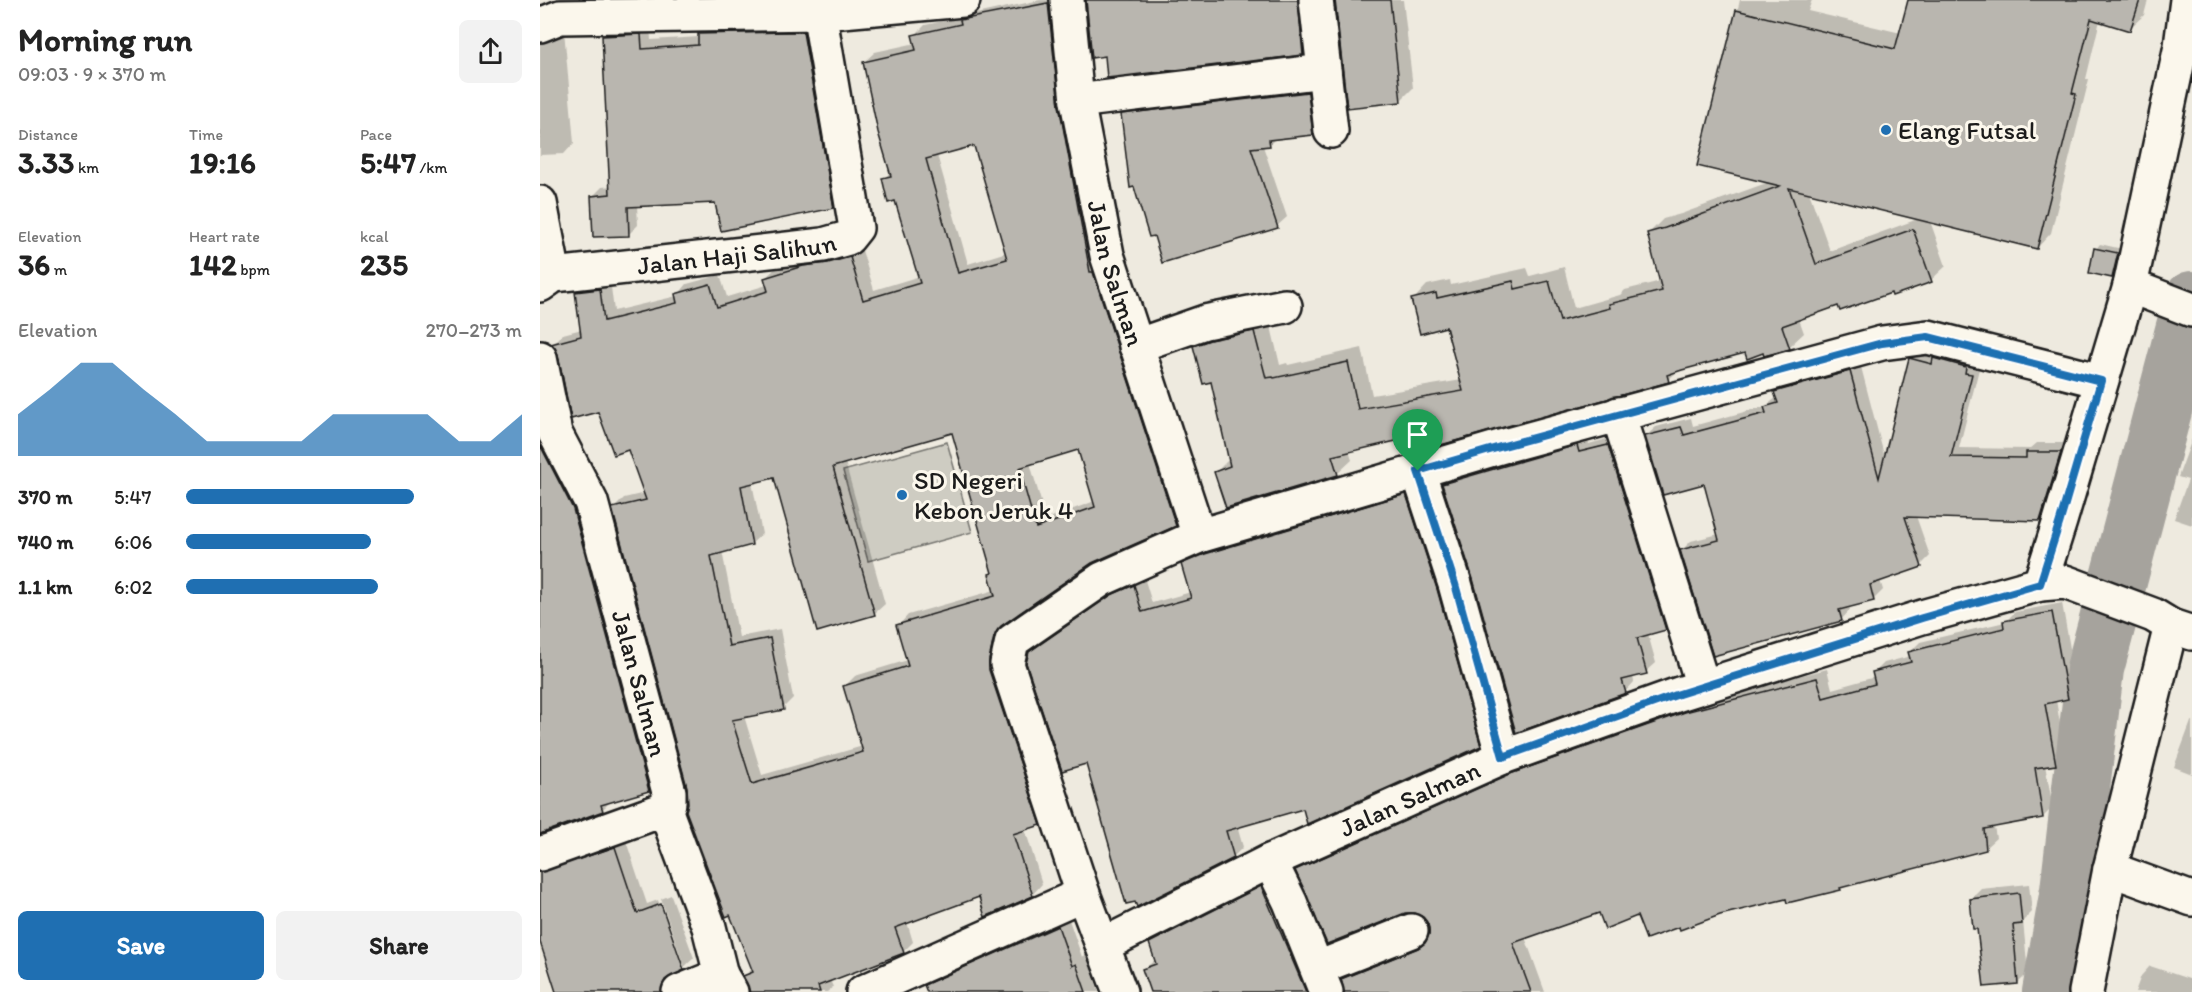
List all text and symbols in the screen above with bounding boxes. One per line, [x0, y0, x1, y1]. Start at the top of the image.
text: Morning run [18, 20, 193, 59]
button: share [459, 20, 522, 83]
text: 09:03 · 9 × 370 m [18, 62, 166, 86]
place label: Elang Futsal [1898, 114, 2036, 146]
marker: Elang Futsal [1879, 123, 1893, 137]
text: Distance [18, 125, 78, 144]
text: Time [189, 125, 223, 144]
text: Pace [360, 125, 392, 144]
text: 3.33 [18, 144, 74, 181]
text: 19:16 [189, 144, 256, 181]
text: 5:47 [360, 144, 416, 181]
text: km [74, 158, 99, 177]
text: /km [416, 158, 448, 177]
street label: Jalan Salman [1081, 197, 1152, 350]
street label: Jalan Haji Salihun [636, 226, 840, 282]
text: Elevation [18, 227, 82, 246]
text: Heart rate [189, 227, 260, 246]
text: kcal [360, 227, 388, 246]
text: 36 [18, 246, 50, 283]
text: 142 [189, 246, 237, 283]
text: 235 [360, 246, 408, 283]
text: m [50, 260, 67, 279]
text: bpm [237, 260, 270, 279]
text: Elevation [18, 318, 97, 342]
text: 270–273 m [425, 318, 522, 342]
pin [1392, 409, 1443, 471]
icon: arrive [1401, 418, 1434, 451]
place label: SD Negeri Kebon Jeruk 4 [914, 464, 1074, 526]
text: 370 m [18, 485, 72, 509]
text: 5:47 [114, 485, 151, 509]
marker: SD Negeri Kebon Jeruk 4 [895, 488, 909, 502]
text: 740 m [18, 530, 74, 554]
text: 6:06 [114, 530, 152, 554]
text: 1.1 km [18, 575, 72, 599]
text: 6:02 [114, 575, 152, 599]
street label: Jalan Salman [605, 606, 675, 760]
street label: Jalan Salman [1335, 753, 1485, 844]
button: Save [18, 911, 264, 980]
button: Share [276, 911, 522, 980]

